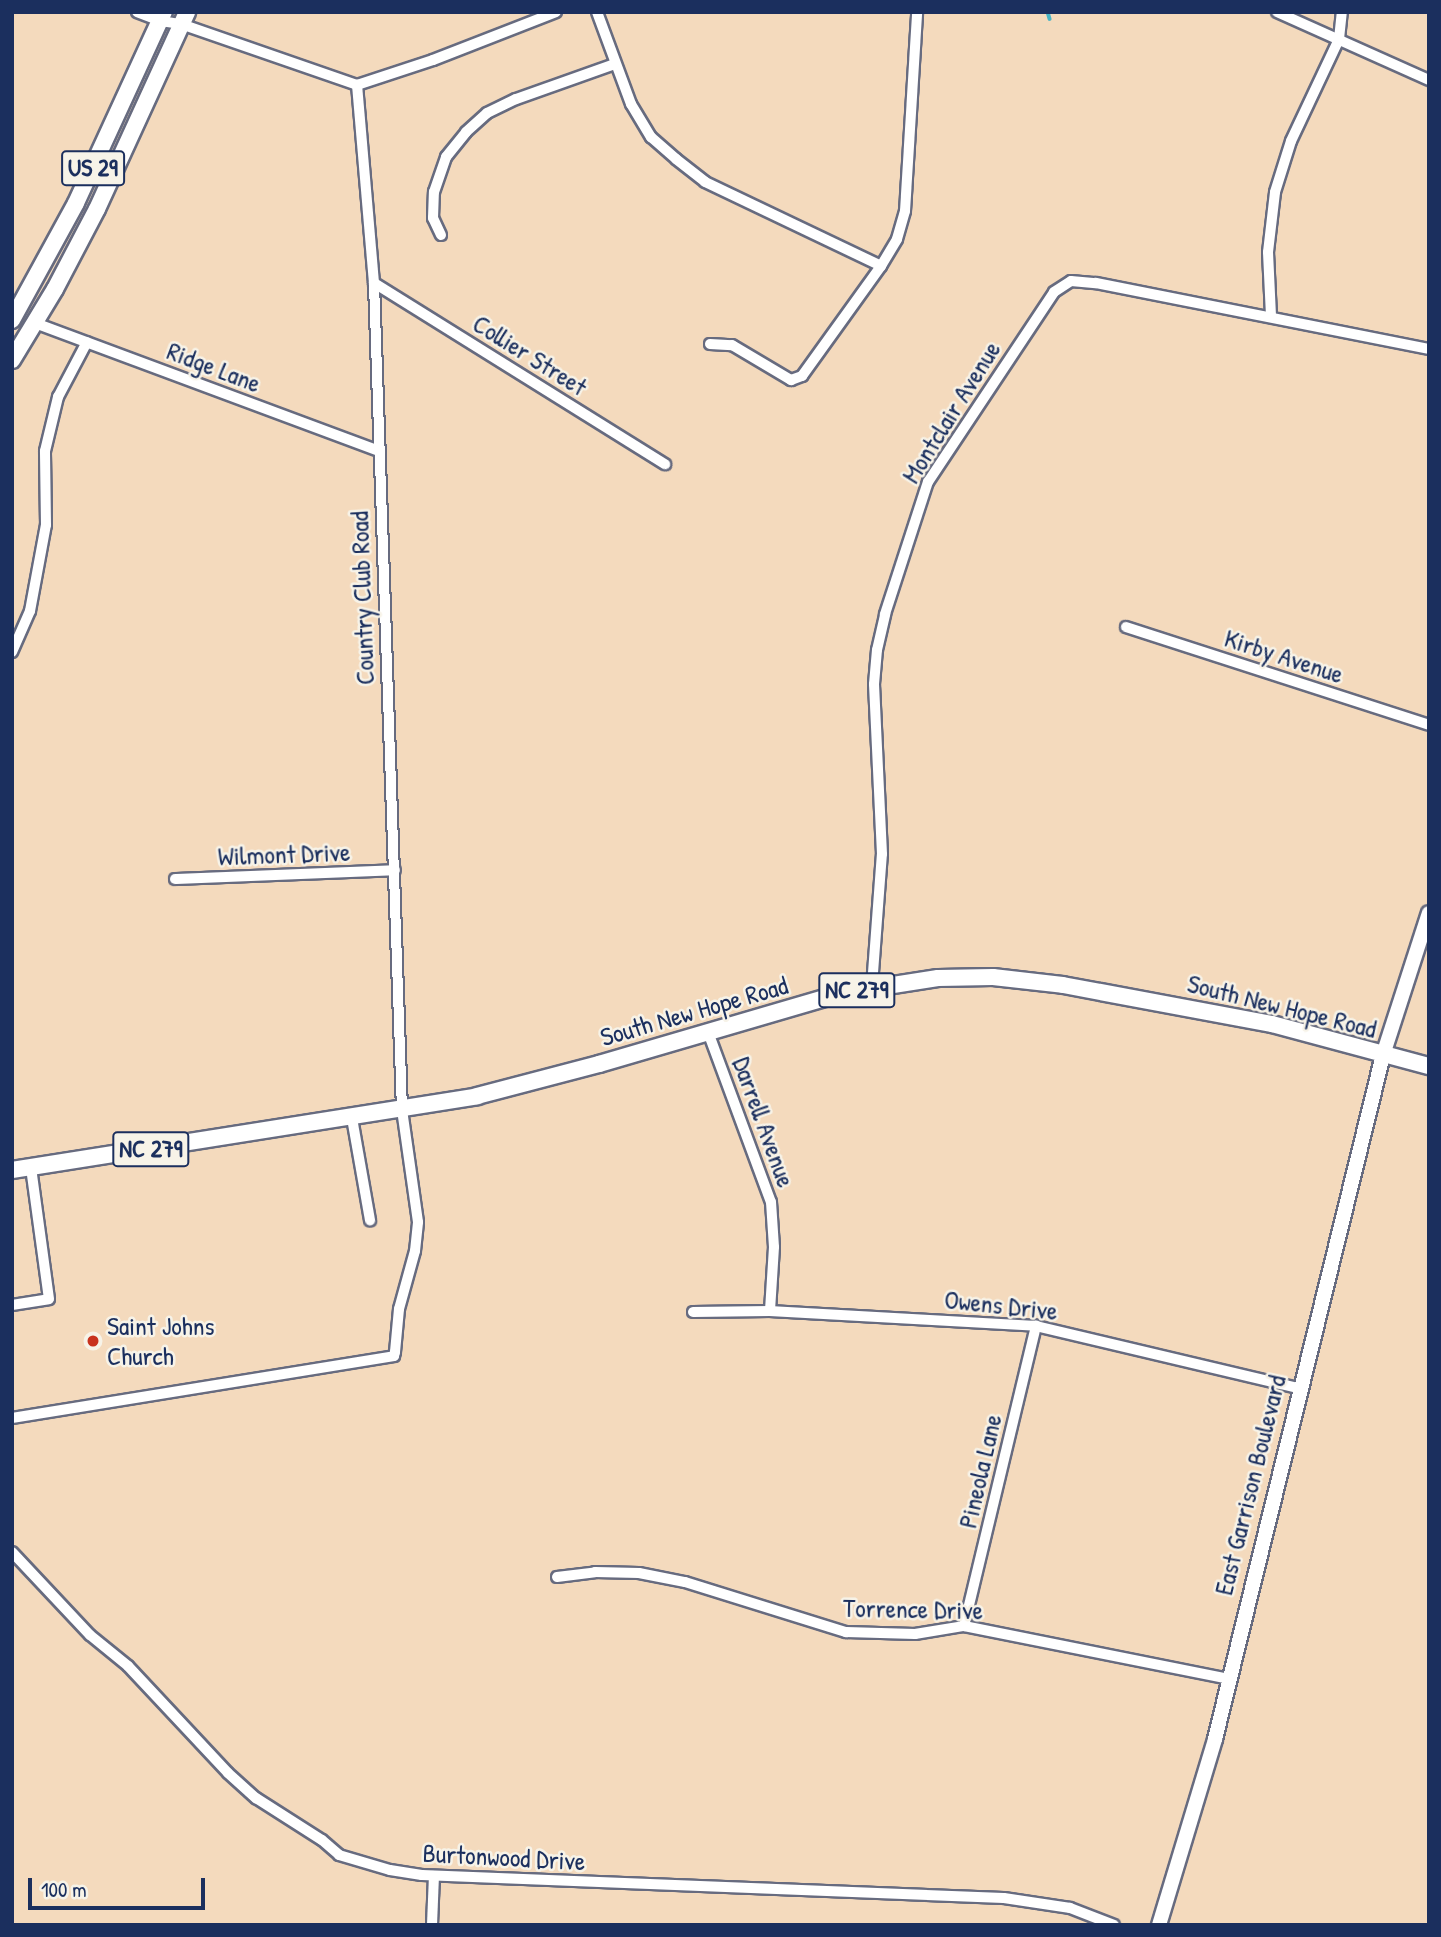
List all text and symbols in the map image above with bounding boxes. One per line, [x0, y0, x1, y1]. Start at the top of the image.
road number: US 29 [60, 148, 126, 188]
street label: Collier Street [467, 308, 593, 402]
street label: Ridge Lane [163, 335, 265, 399]
street label: Montclair Avenue [895, 335, 1007, 489]
street label: Country Club Road [343, 511, 381, 685]
street label: Kirby Avenue [1221, 622, 1347, 690]
street label: Wilmont Drive [217, 836, 351, 872]
street label: South New Hope Road [1184, 967, 1380, 1045]
street label: South New Hope Road [597, 969, 791, 1053]
road number: NC 279 [817, 970, 897, 1010]
street label: Darrell Avenue [726, 1053, 802, 1191]
road number: NC 279 [111, 1128, 191, 1170]
street label: Owens Drive [943, 1284, 1059, 1326]
place label: Saint Johns Church [107, 1310, 214, 1372]
marker: Saint Johns Church [85, 1333, 101, 1349]
street label: East Garrison Boulevard [1208, 1372, 1292, 1598]
street label: Pineola Lane [952, 1411, 1008, 1531]
street label: Torrence Drive [843, 1592, 983, 1626]
street label: Burtonwood Drive [422, 1837, 586, 1877]
scale bar [32, 1864, 208, 1908]
text: 100 m [41, 1875, 87, 1904]

